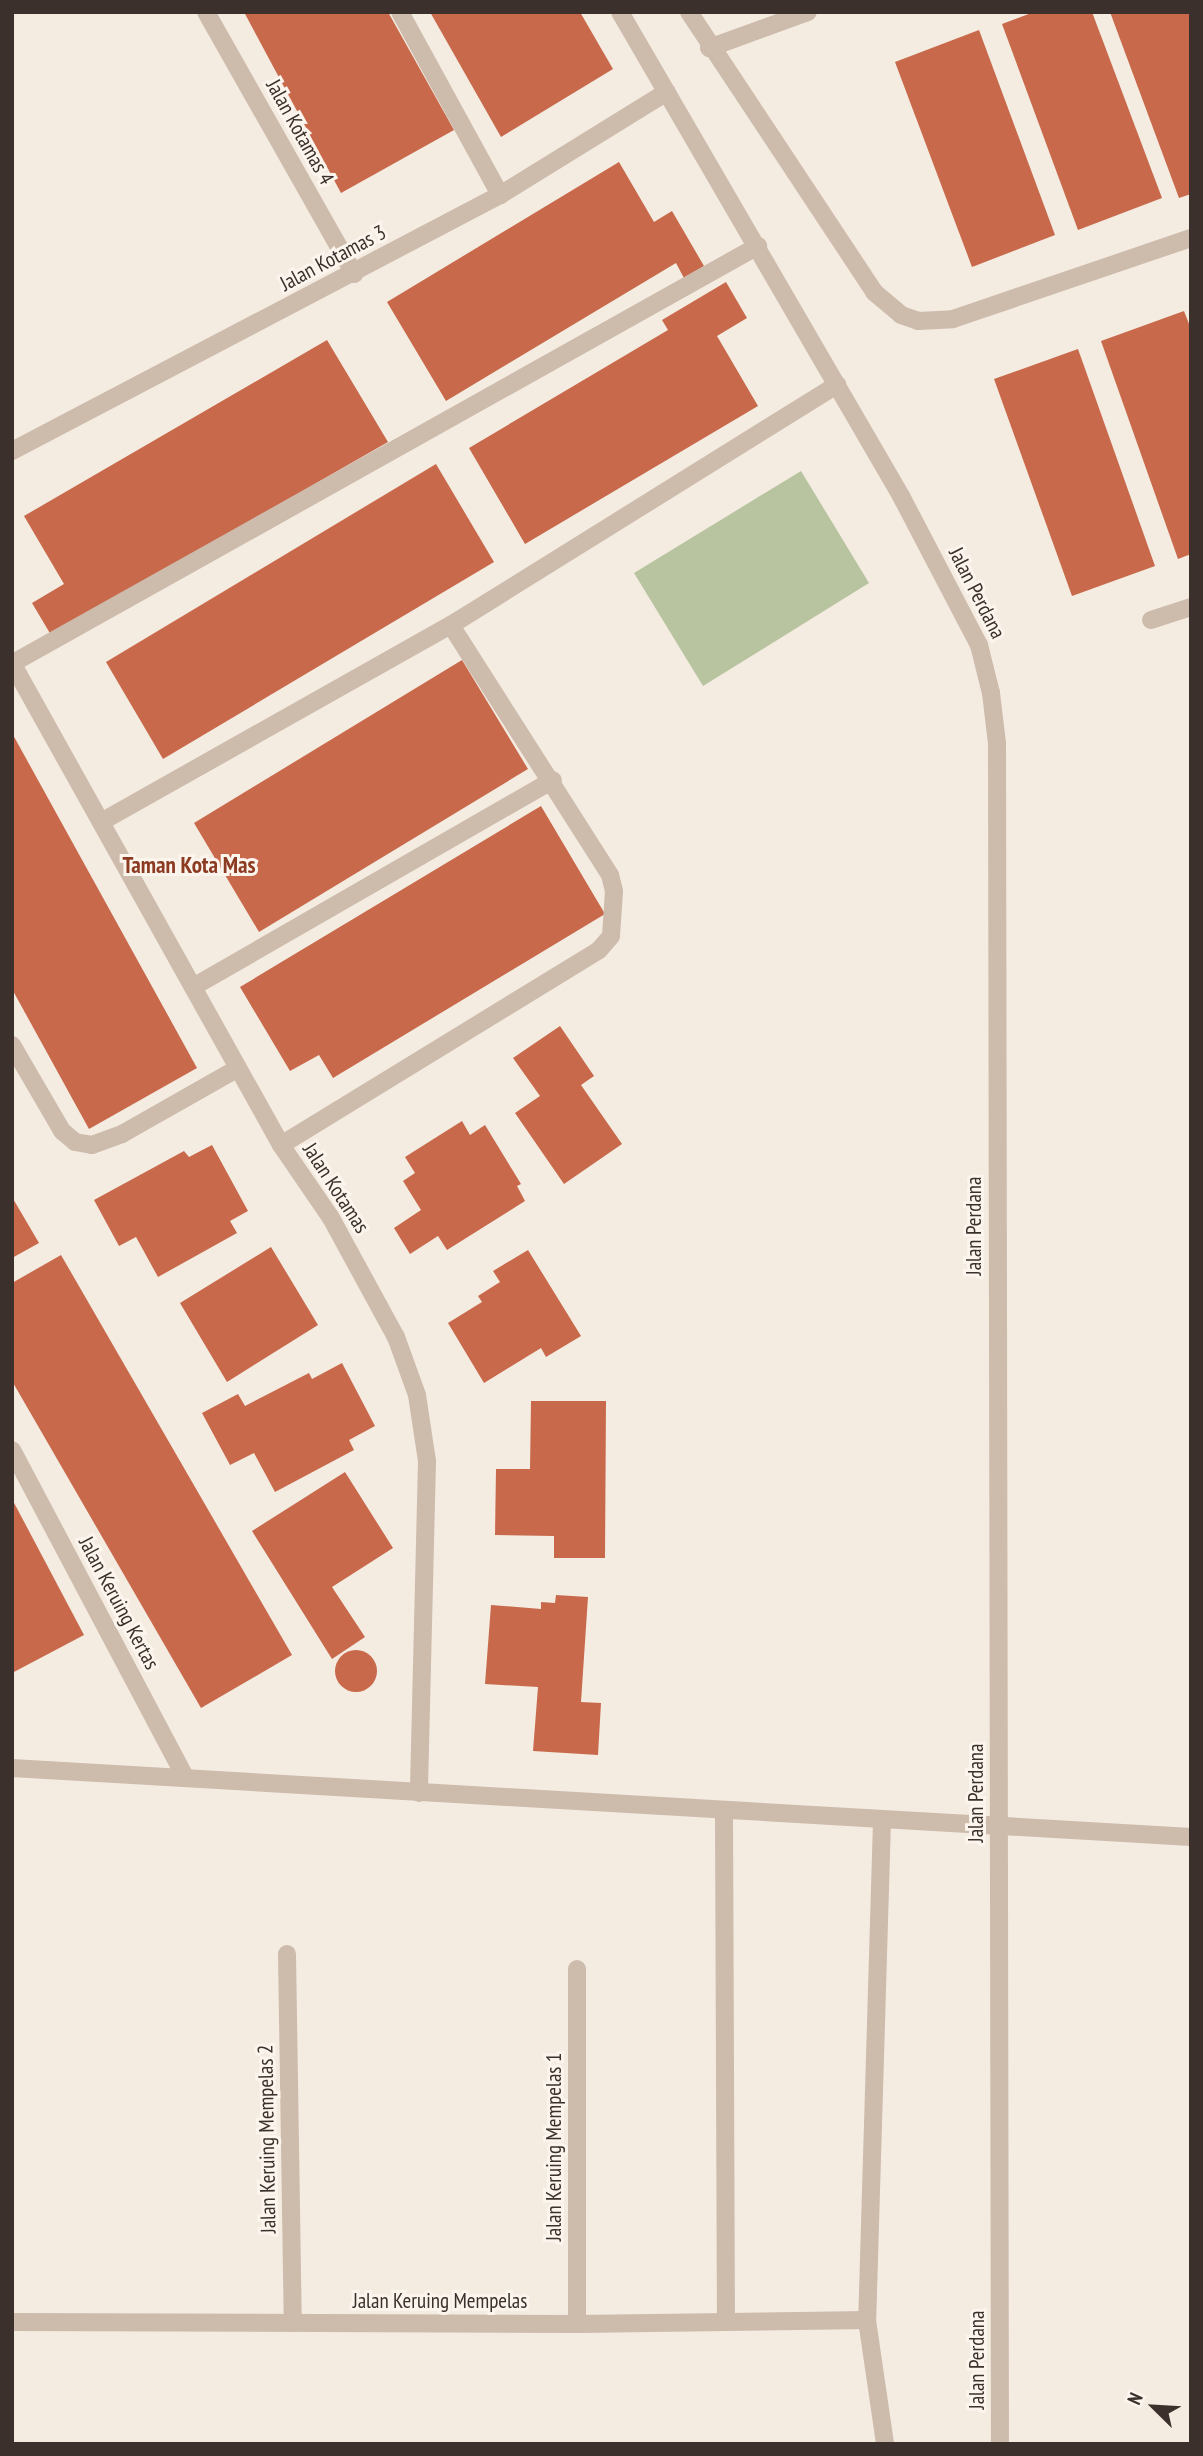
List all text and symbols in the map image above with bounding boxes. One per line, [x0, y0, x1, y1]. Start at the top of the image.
street label: Jalan Kotamas 4 [261, 75, 339, 189]
street label: Jalan Kotamas 3 [276, 220, 390, 296]
street label: Jalan Perdana [943, 543, 1011, 643]
district label: Taman Kota Mas [122, 851, 256, 879]
street label: Jalan Kotamas [298, 1138, 374, 1238]
street label: Jalan Perdana [961, 1177, 987, 1275]
street label: Jalan Keruing Kertas [73, 1532, 165, 1674]
street label: Jalan Perdana [963, 1744, 989, 1842]
street label: Jalan Keruing Mempelas 2 [253, 2044, 281, 2234]
street label: Jalan Keruing Mempelas 1 [541, 2053, 567, 2241]
street label: Jalan Keruing Mempelas [353, 2288, 527, 2314]
street label: Jalan Perdana [964, 2311, 990, 2409]
north arrow [1119, 2372, 1189, 2442]
text: N [1122, 2389, 1148, 2408]

